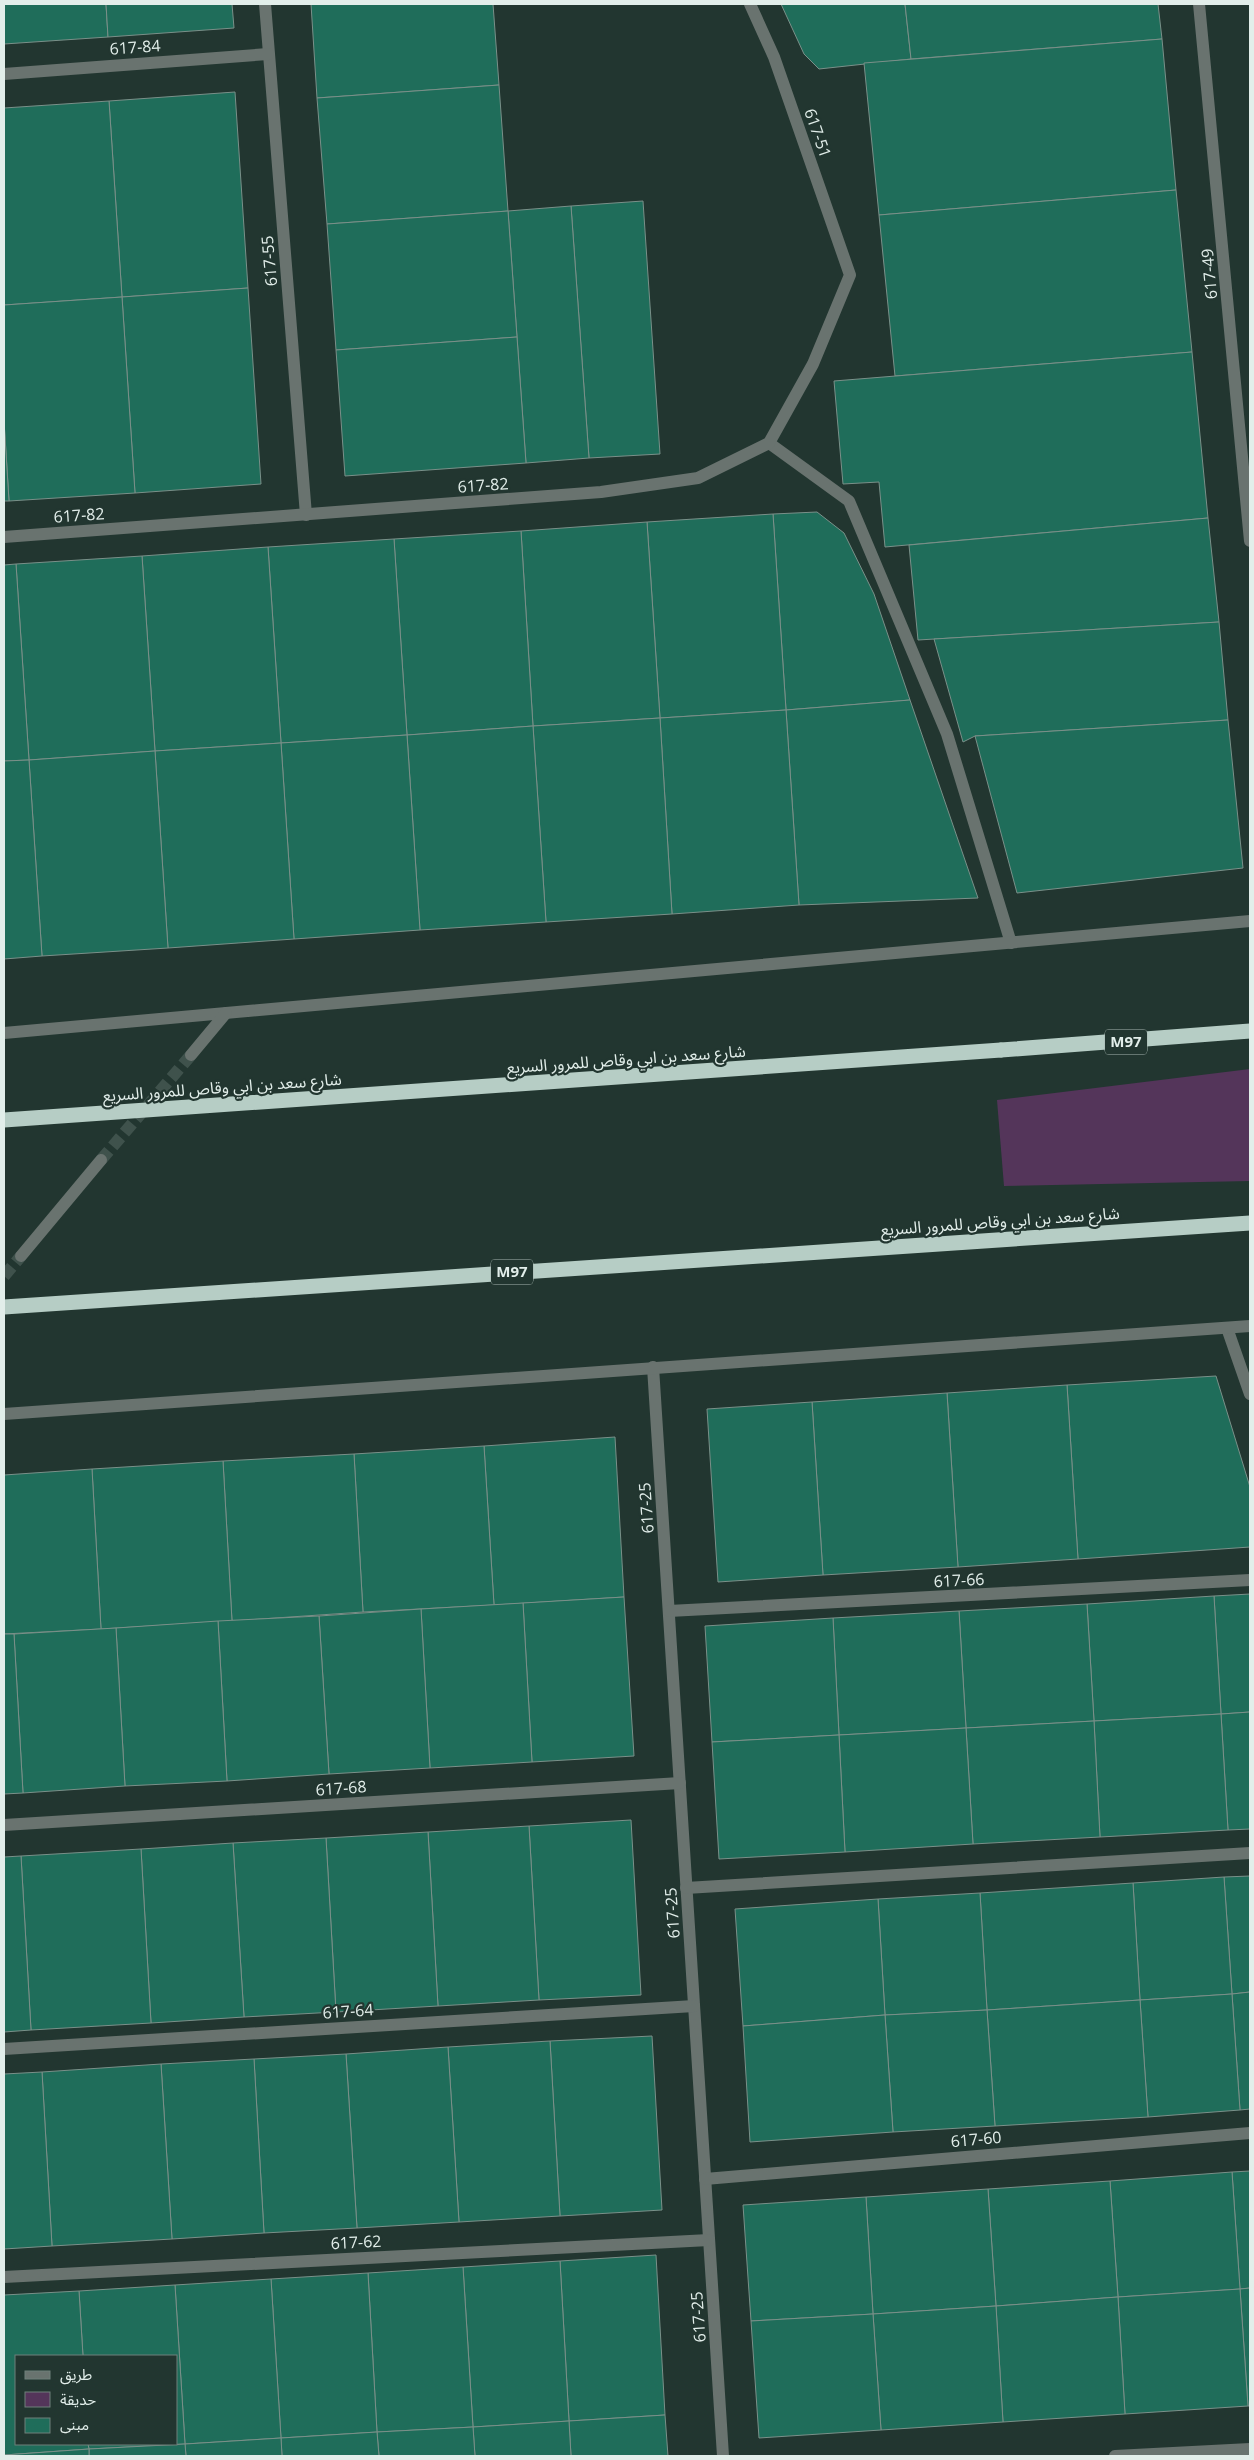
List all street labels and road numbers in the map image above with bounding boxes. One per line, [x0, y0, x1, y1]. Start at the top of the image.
street label: 617-84 [109, 34, 161, 60]
street label: 617-51 [799, 105, 837, 161]
street label: 617-55 [256, 235, 282, 287]
street label: 617-49 [1196, 248, 1222, 300]
street label: 617-82 [457, 472, 509, 498]
street label: 617-82 [53, 502, 105, 528]
road number: M97 [1105, 1030, 1147, 1054]
street label: شارع سعد بن ابي وقاص للمرور السريع [506, 1040, 746, 1080]
street label: شارع سعد بن ابي وقاص للمرور السريع [102, 1068, 342, 1108]
street label: شارع سعد بن ابي وقاص للمرور السريع [880, 1202, 1120, 1242]
road number: M97 [491, 1260, 533, 1284]
street label: 617-25 [633, 1482, 659, 1534]
street label: 617-66 [933, 1568, 985, 1592]
street label: 617-68 [315, 1775, 367, 1801]
street label: 617-25 [659, 1887, 685, 1939]
street label: 617-64 [322, 1998, 374, 2024]
street label: 617-60 [950, 2126, 1002, 2152]
street label: 617-62 [330, 2230, 382, 2254]
street label: 617-25 [685, 2291, 711, 2343]

